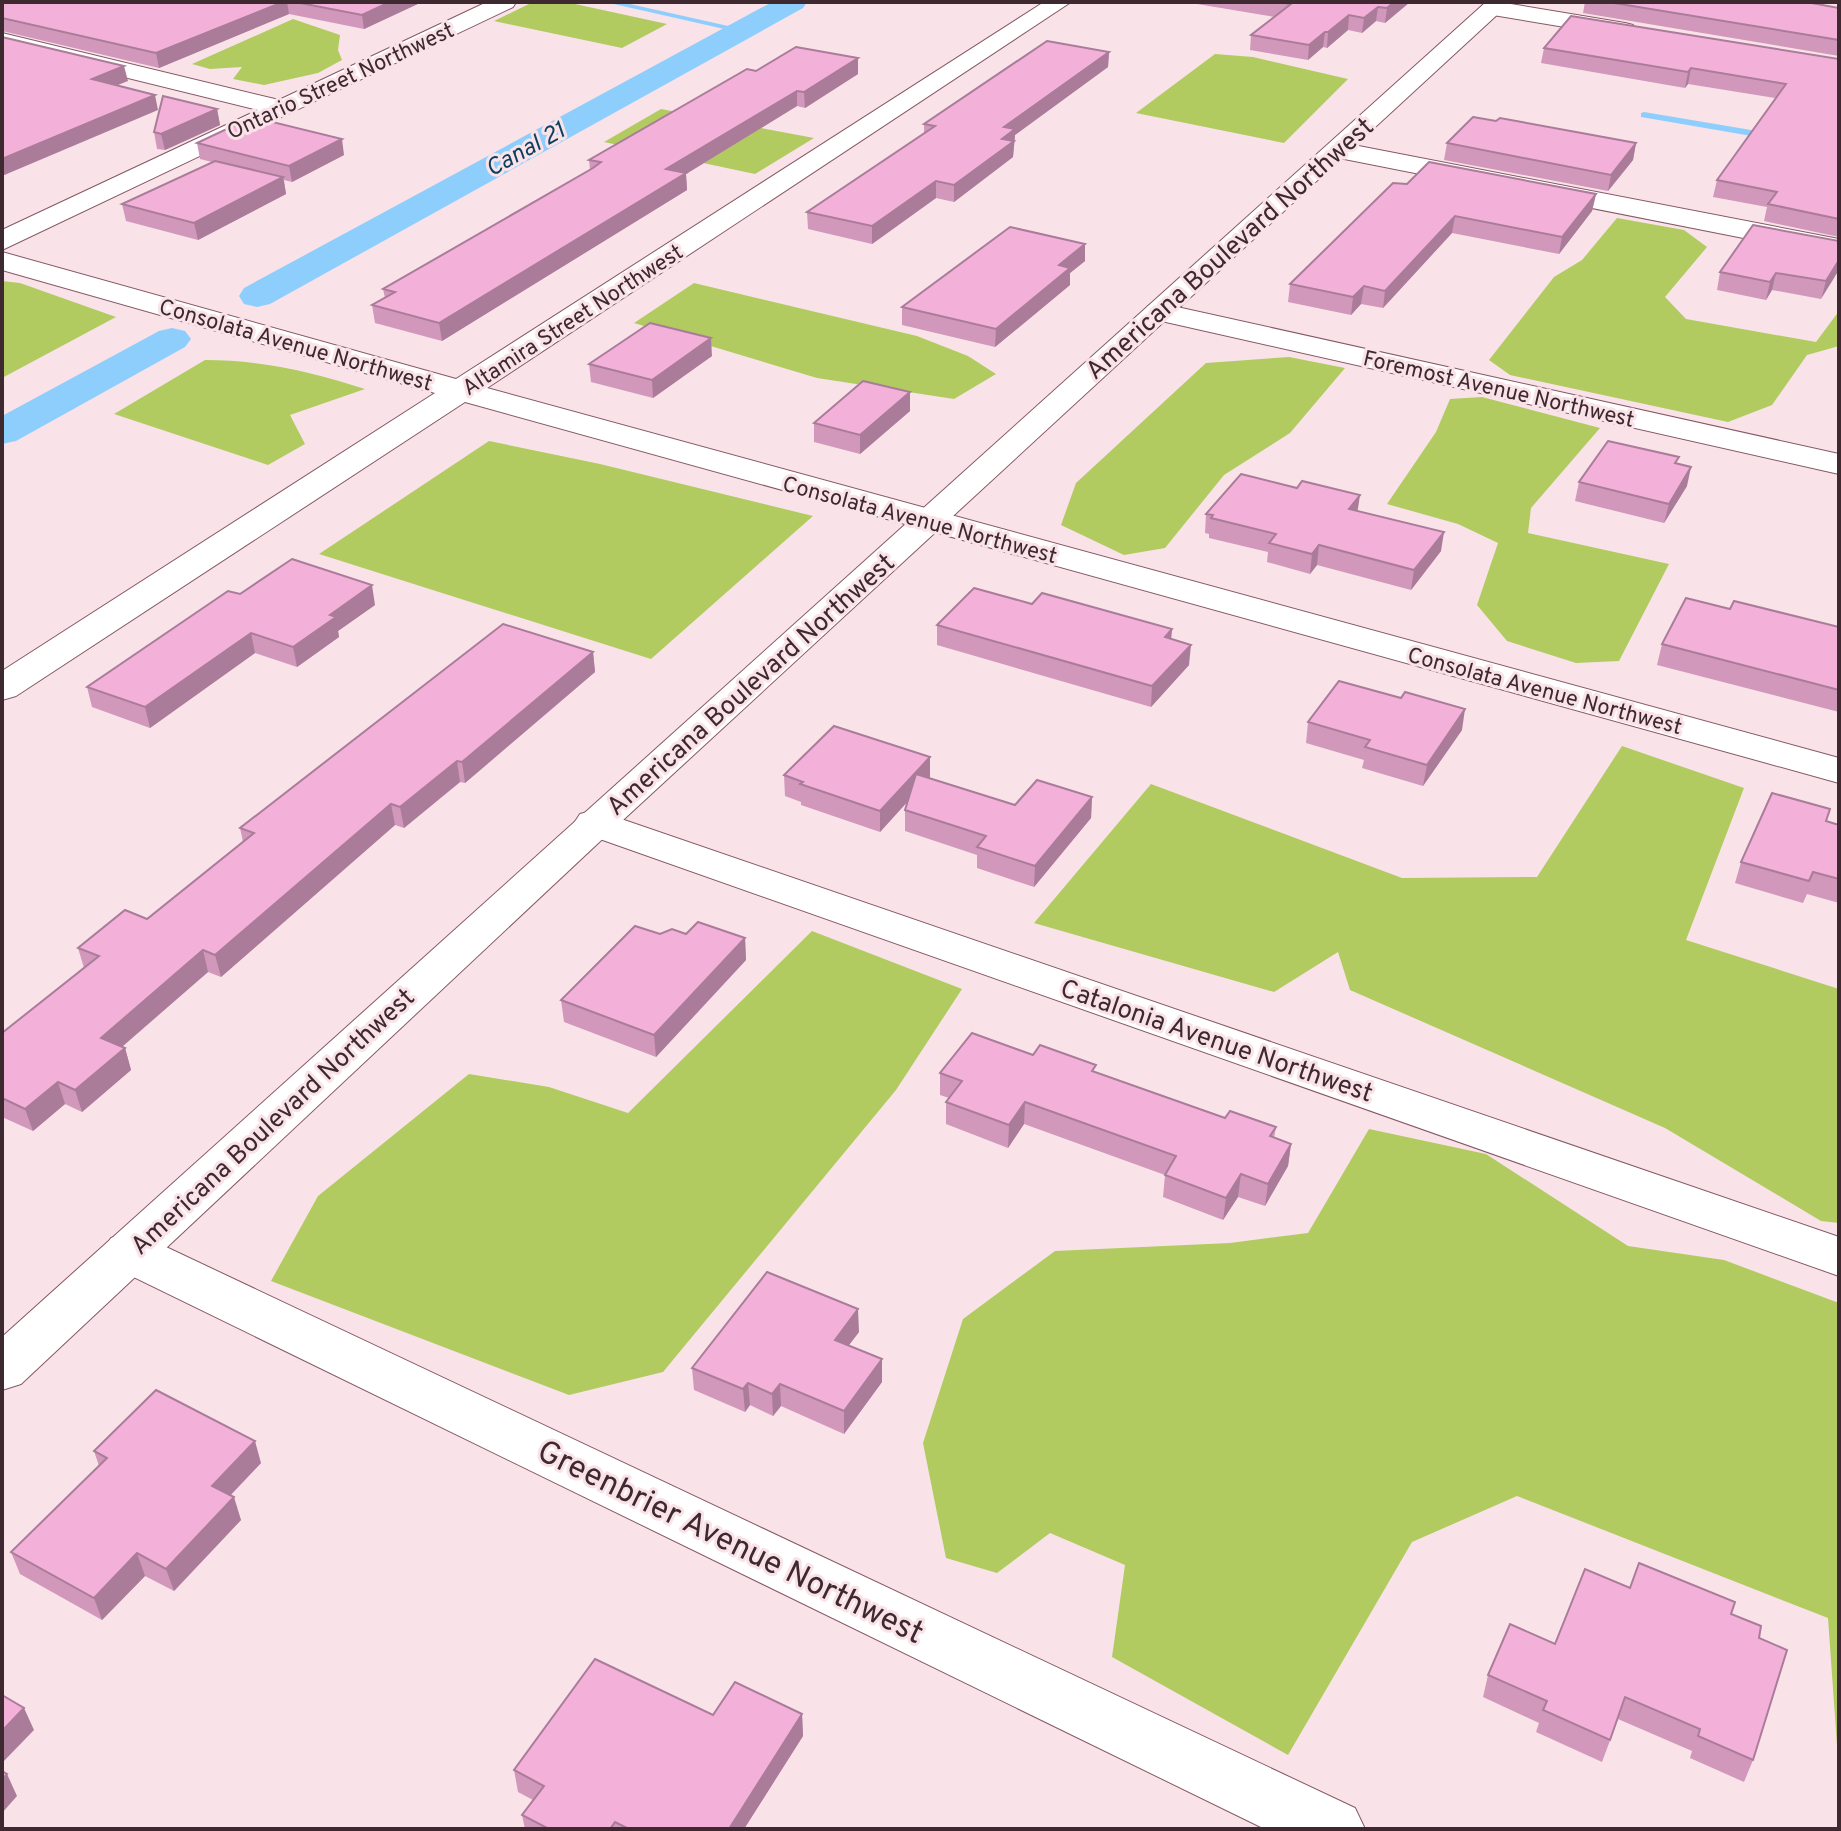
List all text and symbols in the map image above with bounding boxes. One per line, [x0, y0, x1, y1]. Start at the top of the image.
street label: Ontario Street Northwest [223, 18, 459, 147]
street label: Americana Boulevard Northwest [1080, 112, 1382, 388]
water label: Canal 21 [481, 116, 572, 185]
street label: Altamira Street Northwest [458, 240, 689, 403]
street label: Consolata Avenue Northwest [155, 294, 435, 398]
street label: Foremost Avenue Northwest [1360, 346, 1637, 435]
street label: Consolata Avenue Northwest [779, 472, 1060, 571]
street label: Americana Boulevard Northwest [601, 548, 903, 824]
street label: Consolata Avenue Northwest [1404, 643, 1685, 742]
street label: Catalonia Avenue Northwest [1056, 973, 1377, 1111]
street label: Americana Boulevard Northwest [125, 982, 423, 1263]
street label: Greenbrier Avenue Northwest [530, 1433, 929, 1655]

